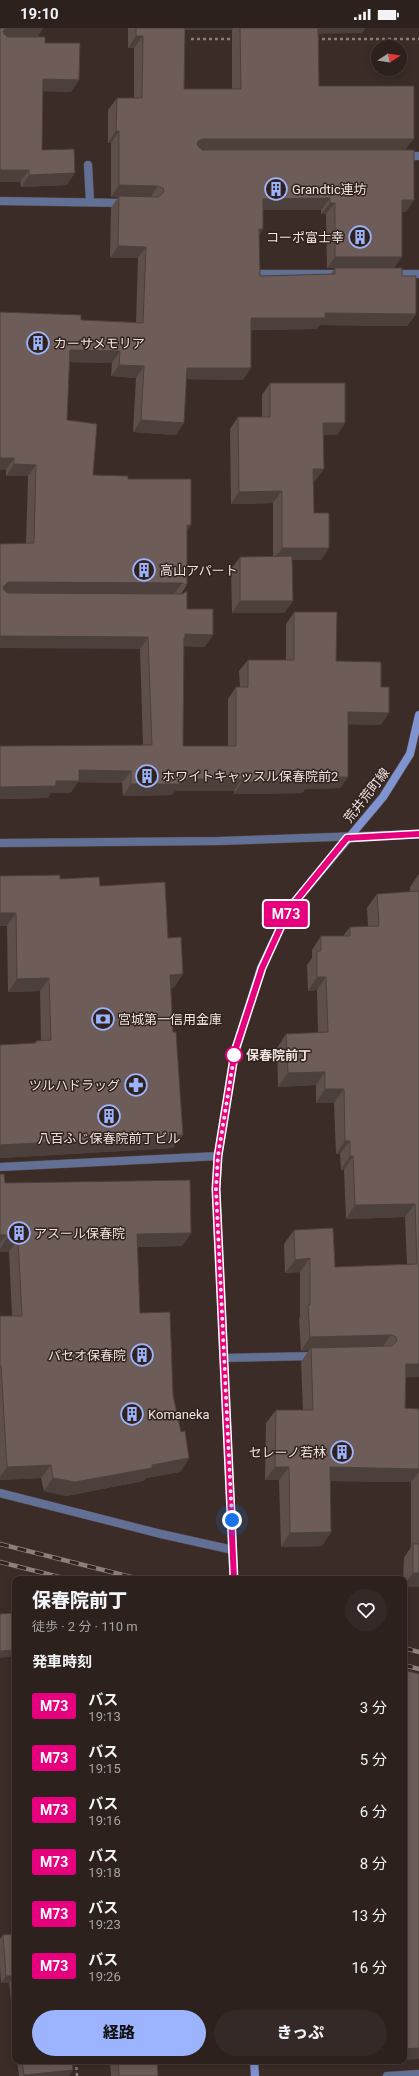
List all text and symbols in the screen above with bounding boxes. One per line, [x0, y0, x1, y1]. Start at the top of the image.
text: 19:10 [20, 5, 59, 23]
north arrow [371, 40, 407, 76]
map controls [371, 40, 407, 76]
building icon: Grandtic連坊 [263, 176, 289, 202]
place label: Grandtic連坊 [292, 182, 367, 197]
building icon: コーポ富士幸 [347, 224, 373, 250]
place label: コーポ富士幸 [266, 230, 344, 245]
building icon: カーサメモリア [25, 330, 51, 356]
place label: カーサメモリア [54, 336, 145, 351]
building icon: 高山アパート [131, 557, 157, 583]
place label: 高山アパート [160, 563, 238, 578]
building icon: ホワイトキャッスル保春院前2 [134, 763, 160, 789]
street label: 荒井荒町線 [340, 765, 392, 826]
place label: ホワイトキャッスル保春院前2 [162, 769, 338, 784]
line badge: M73 [263, 901, 309, 927]
text: M73 [272, 906, 300, 922]
bank icon: 宮城第一信用金庫 [90, 1006, 116, 1032]
place label: 宮城第一信用金庫 [118, 1012, 222, 1027]
marker: 保春院前丁 [225, 1046, 243, 1064]
place label: 保春院前丁 [246, 1048, 311, 1063]
pharmacy icon: ツルハドラッグ [123, 1072, 149, 1098]
place label: ツルハドラッグ [29, 1078, 120, 1093]
building icon: 八百ふじ保春院前丁ビル [96, 1103, 122, 1129]
place label: 八百ふじ保春院前丁ビル [37, 1131, 181, 1146]
building icon: アスール保春院 [6, 1220, 32, 1246]
place label: アスール保春院 [34, 1226, 125, 1241]
building icon: パセオ保春院 [129, 1342, 155, 1368]
place label: パセオ保春院 [48, 1348, 126, 1363]
building icon: Komaneka [119, 1401, 145, 1427]
place label: Komaneka [148, 1407, 210, 1422]
building icon: セレーノ若林 [329, 1439, 355, 1465]
place label: セレーノ若林 [249, 1445, 326, 1460]
your location [222, 1510, 242, 1530]
text: 保春院前丁 [32, 1589, 127, 1612]
button: heart [345, 1589, 387, 1631]
text: 徒歩 · 2 分 · 110 m [32, 1619, 138, 1634]
text: 発車時刻 [32, 1653, 92, 1671]
text: バス [88, 1691, 118, 1709]
text: M73 [40, 1698, 68, 1714]
text: 3 分 [360, 1699, 387, 1717]
text: 19:13 [88, 1709, 121, 1724]
text: バス [88, 1743, 118, 1761]
text: M73 [40, 1750, 68, 1766]
text: 5 分 [360, 1751, 387, 1769]
text: 19:15 [88, 1761, 121, 1776]
text: バス [88, 1795, 118, 1813]
text: M73 [40, 1802, 68, 1818]
text: 6 分 [360, 1803, 387, 1821]
text: 19:16 [88, 1813, 121, 1828]
text: バス [88, 1847, 118, 1865]
text: M73 [40, 1854, 68, 1870]
text: 8 分 [360, 1855, 387, 1873]
text: 19:18 [88, 1865, 121, 1880]
text: バス [88, 1899, 118, 1917]
text: M73 [40, 1906, 68, 1922]
text: 13 分 [351, 1907, 387, 1925]
text: 19:23 [88, 1917, 121, 1932]
text: バス [88, 1951, 118, 1969]
text: M73 [40, 1958, 68, 1974]
text: 16 分 [351, 1959, 387, 1977]
text: 19:26 [88, 1969, 121, 1984]
button: 経路 [32, 2010, 206, 2056]
button: きっぷ [214, 2010, 387, 2056]

